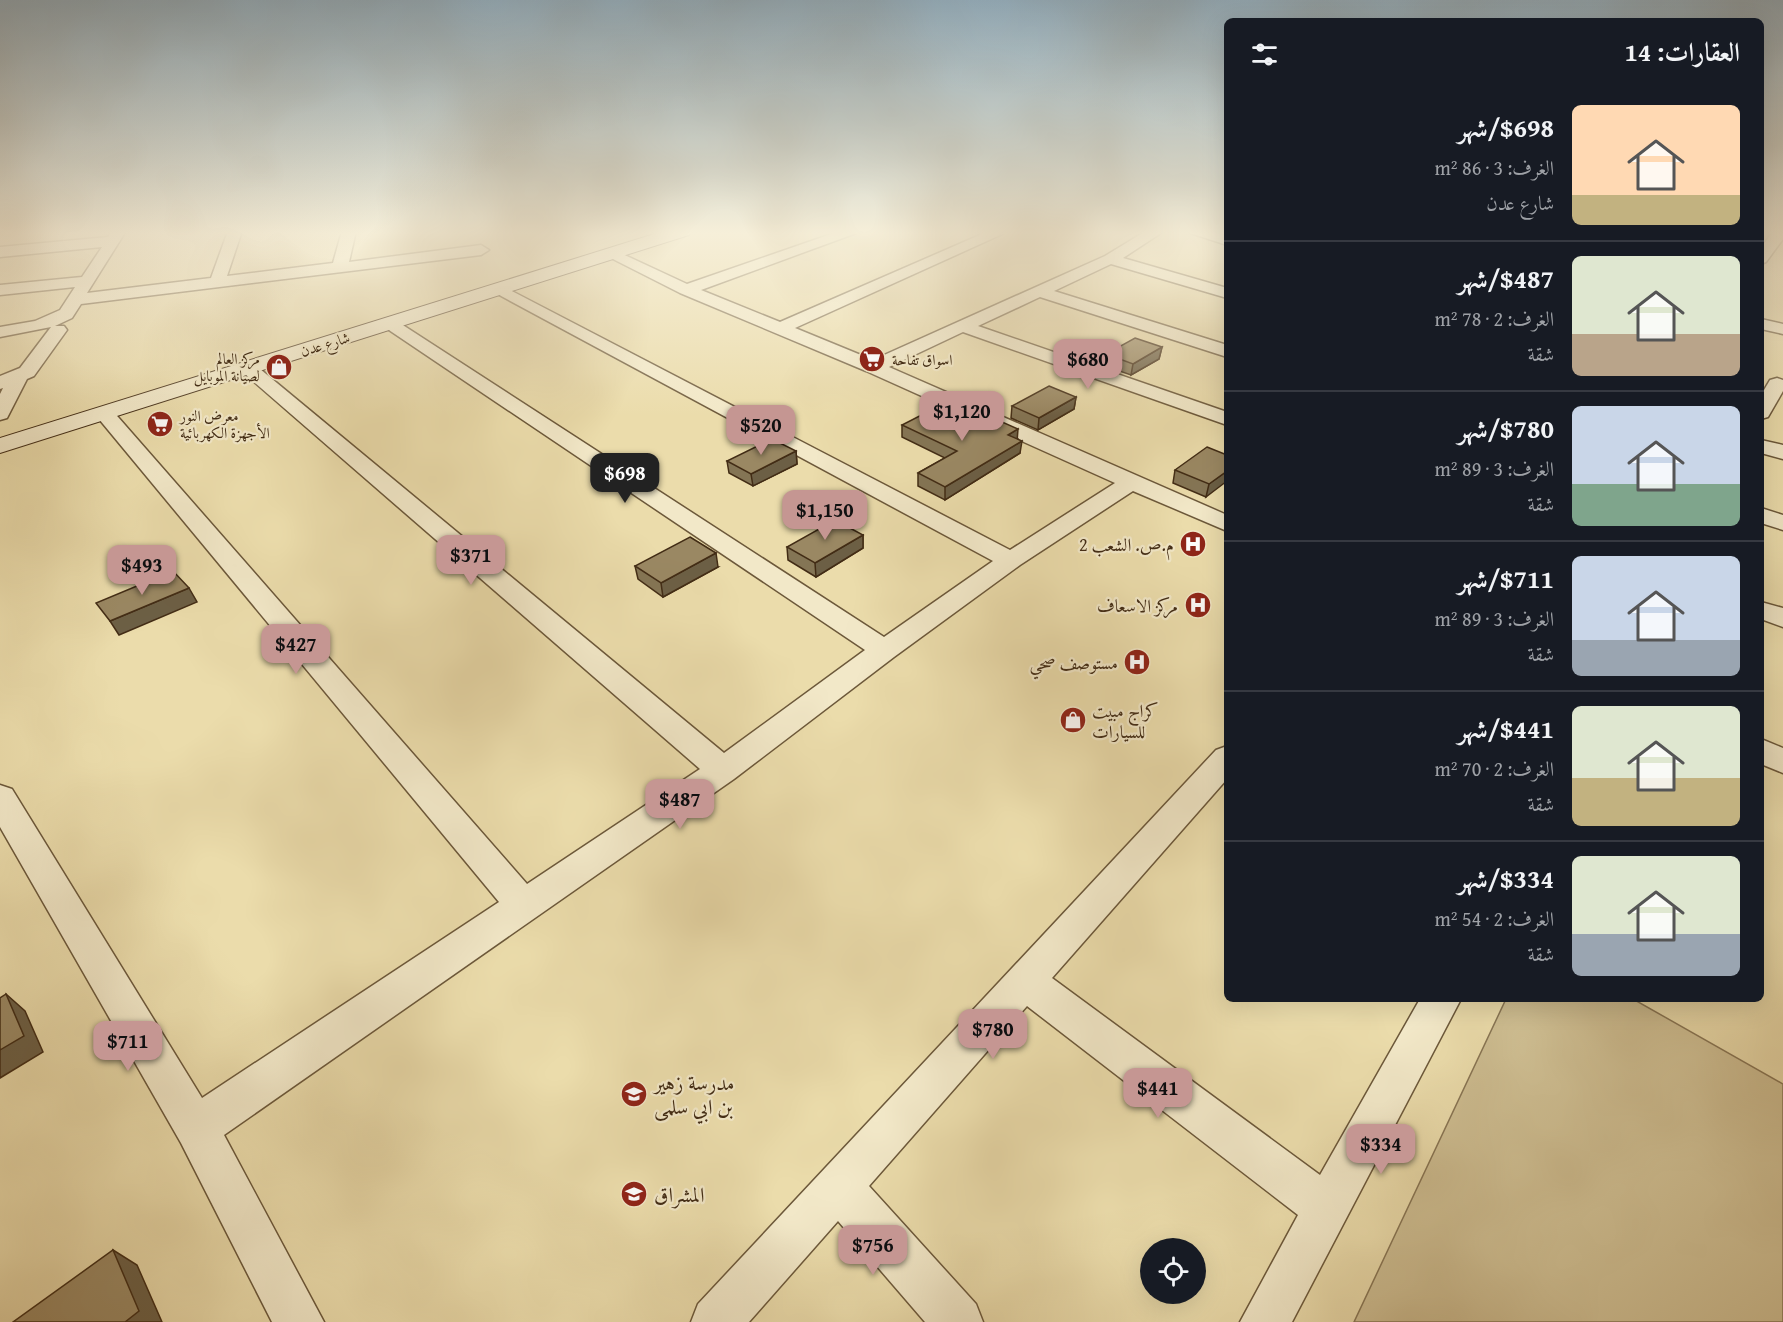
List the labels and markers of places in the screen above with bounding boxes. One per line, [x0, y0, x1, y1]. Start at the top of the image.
pin: $680 [1052, 339, 1124, 390]
supermarket icon: اسواق تفاحة [857, 344, 887, 374]
place label: مركز العالم لصيانة الموبايل [194, 348, 260, 387]
place label: اسواق تفاحة [892, 349, 953, 370]
shop icon: مركز العالم لصيانة الموبايل [264, 352, 294, 382]
pin: $1,120 [913, 391, 1011, 442]
place label: معرض النور الأجهزة الكهربائية [178, 405, 270, 443]
pin: $520 [725, 405, 797, 456]
supermarket icon: معرض النور الأجهزة الكهربائية [145, 409, 175, 439]
pin: $698 [589, 453, 661, 504]
pin: $1,150 [776, 490, 874, 541]
hospital icon: م.ص. الشعب 2 [1178, 529, 1208, 559]
place label: م.ص. الشعب 2 [1079, 531, 1174, 561]
pin: $371 [435, 535, 507, 586]
pin: $493 [106, 545, 178, 596]
hospital icon: مركز الاسعاف [1183, 590, 1213, 620]
place label: مركز الاسعاف [1097, 592, 1178, 619]
pin: $427 [260, 624, 332, 675]
hospital icon: مستوصف صحي [1122, 647, 1152, 677]
place label: مستوصف صحي [1029, 649, 1118, 680]
place label: كراج مبيت للسيارات [1092, 697, 1159, 745]
shop icon: كراج مبيت للسيارات [1058, 705, 1088, 735]
pin: $487 [644, 779, 716, 830]
pin: $780 [957, 1009, 1029, 1060]
pin: $711 [92, 1021, 164, 1072]
place label: مدرسة زهير بن ابي سلمى [652, 1067, 734, 1124]
pin: $441 [1122, 1068, 1194, 1119]
school or university icon: مدرسة زهير بن ابي سلمى [619, 1079, 649, 1109]
pin: $334 [1345, 1124, 1417, 1175]
school or university icon: المشراق [619, 1179, 649, 1209]
place label: المشراق [654, 1179, 705, 1210]
pin: $756 [837, 1225, 909, 1276]

